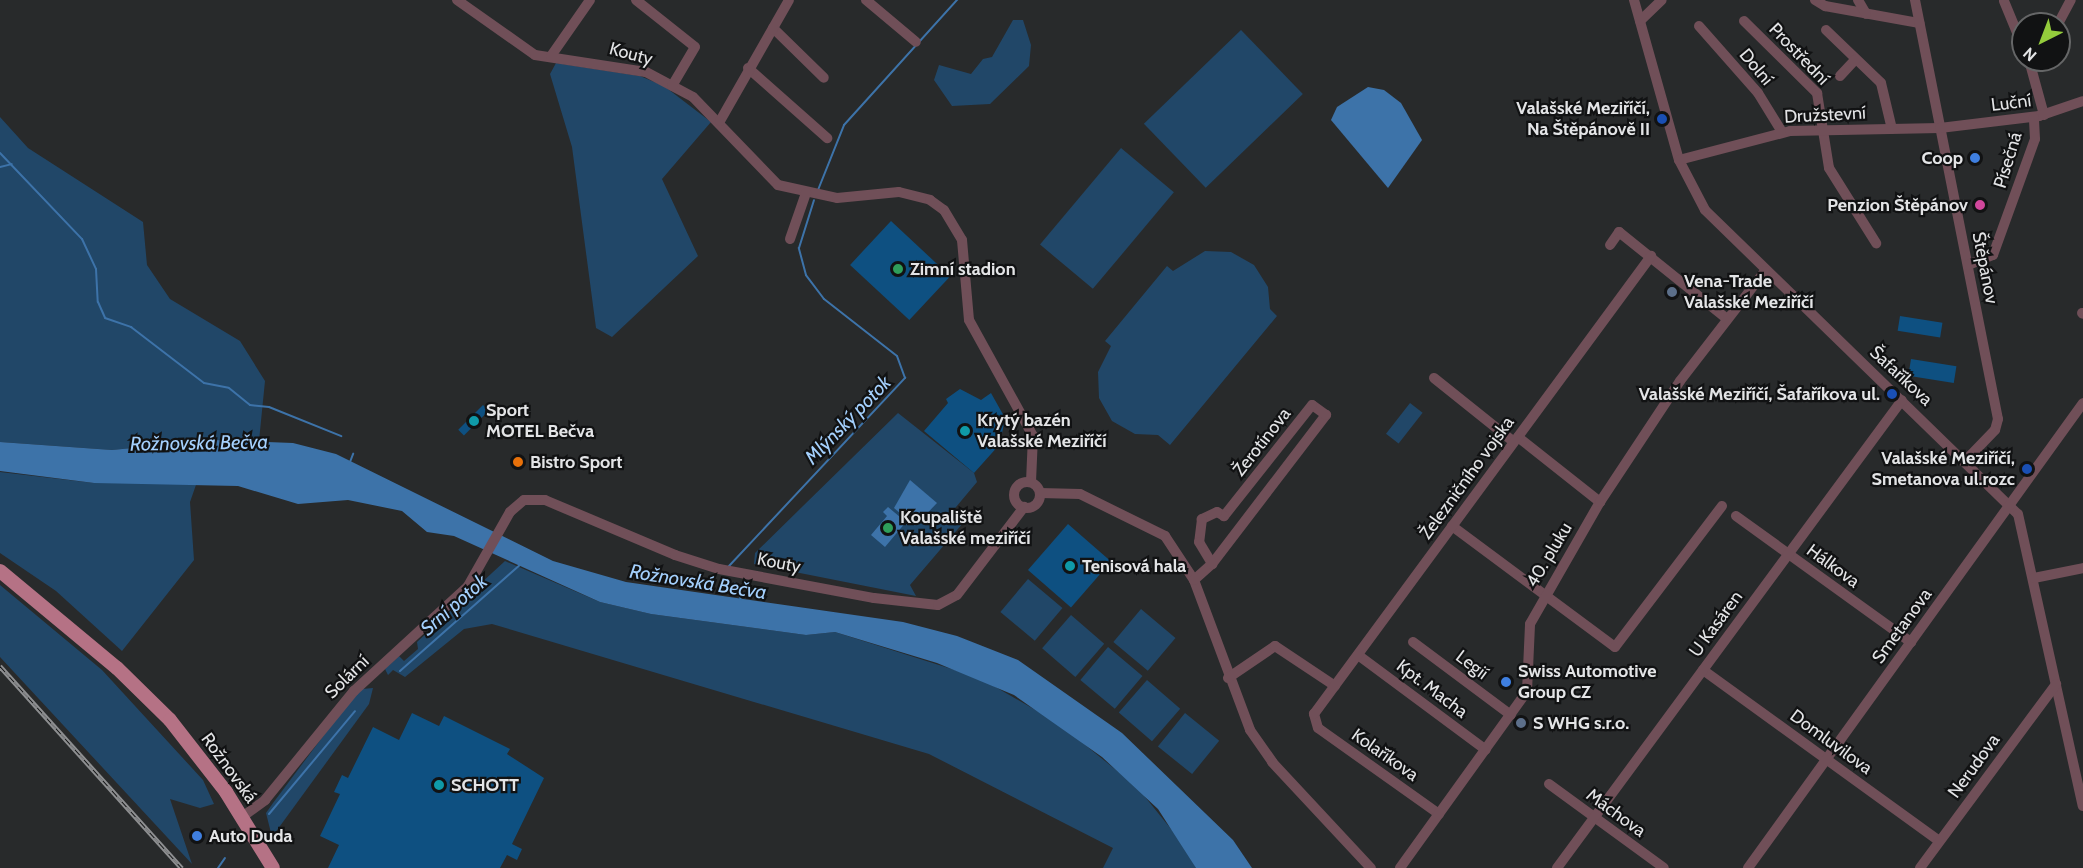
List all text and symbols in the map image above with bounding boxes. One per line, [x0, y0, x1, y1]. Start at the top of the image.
north arrow [2011, 12, 2071, 72]
street label: Prostřední [1764, 19, 1834, 89]
street label: Kouty [607, 38, 655, 70]
text: N [2019, 43, 2041, 65]
street label: Dolní [1735, 44, 1777, 90]
street label: Luční [1990, 90, 2032, 116]
place label: Valašské Meziříčí, Na Štěpánově II [1516, 98, 1650, 140]
street label: Družstevní [1784, 102, 1866, 128]
marker: Valašské Meziříčí, Na Štěpánově II [1655, 112, 1669, 126]
street label: Písečná [1989, 129, 2027, 191]
place label: Coop [1921, 147, 1963, 169]
marker: Coop [1968, 151, 1982, 165]
place label: Penzion Štěpánov [1827, 194, 1968, 216]
marker: Penzion Štěpánov [1973, 198, 1987, 212]
street label: Štěpánov [1967, 230, 2003, 306]
place label: Zimní stadion [910, 258, 1016, 280]
marker: Zimní stadion [891, 262, 905, 276]
place label: Vena-Trade Valašské Meziříčí [1684, 271, 1814, 314]
marker: Vena-Trade Valašské Meziříčí [1665, 285, 1679, 299]
street label: Šafaříkova [1865, 342, 1937, 410]
water label: Mlýnský potok [800, 371, 896, 469]
place label: Valašské Meziříčí, Šafaříkova ul. [1639, 383, 1880, 405]
marker: Valašské Meziříčí, Šafaříkova ul. [1885, 387, 1899, 401]
place label: Sport MOTEL Bečva [486, 400, 594, 442]
street label: Žerotínova [1229, 403, 1295, 481]
place label: Krytý bazén Valašské Meziříčí [977, 410, 1107, 452]
street label: Železničního vojska [1415, 412, 1519, 544]
marker: Sport MOTEL Bečva [467, 414, 481, 428]
marker: Krytý bazén Valašské Meziříčí [958, 424, 972, 438]
water label: Rožnovská Bečva [130, 430, 268, 456]
place label: Valašské Meziříčí, Smetanova ul.rozc [1872, 448, 2015, 490]
place label: Bistro Sport [530, 451, 622, 473]
marker: Bistro Sport [511, 455, 525, 469]
marker: Valašské Meziříčí, Smetanova ul.rozc [2020, 462, 2034, 476]
place label: Koupaliště Valašské meziříčí [900, 507, 1030, 550]
street label: 40. pluku [1521, 519, 1577, 591]
marker: Koupaliště Valašské meziříčí [881, 521, 895, 535]
street label: Hálkova [1802, 540, 1864, 592]
street label: Kouty [755, 548, 803, 578]
place label: Tenisová hala [1082, 555, 1186, 577]
water label: Rožnovská Bečva [628, 559, 768, 605]
marker: Tenisová hala [1063, 559, 1077, 573]
water label: Srní potok [416, 569, 492, 641]
street label: Smetanova [1868, 584, 1936, 668]
street label: U Kasáren [1685, 587, 1747, 661]
street label: Legií [1452, 646, 1492, 684]
street label: Solární [320, 651, 374, 703]
street label: Kpt. Macha [1392, 655, 1472, 723]
place label: Swiss Automotive Group CZ [1518, 661, 1657, 704]
marker: Swiss Automotive Group CZ [1499, 675, 1513, 689]
street label: Domluvilova [1786, 705, 1876, 779]
place label: S WHG s.r.o. [1533, 712, 1629, 734]
marker: S WHG s.r.o. [1514, 716, 1528, 730]
street label: Kolaříkova [1347, 724, 1423, 786]
street label: Rožnovská [196, 729, 262, 807]
street label: Nerudova [1944, 730, 2004, 802]
place label: SCHOTT [451, 774, 519, 796]
marker: SCHOTT [432, 778, 446, 792]
street label: Máchova [1582, 784, 1650, 842]
place label: Auto Duda [209, 825, 292, 847]
marker: Auto Duda [190, 829, 204, 843]

